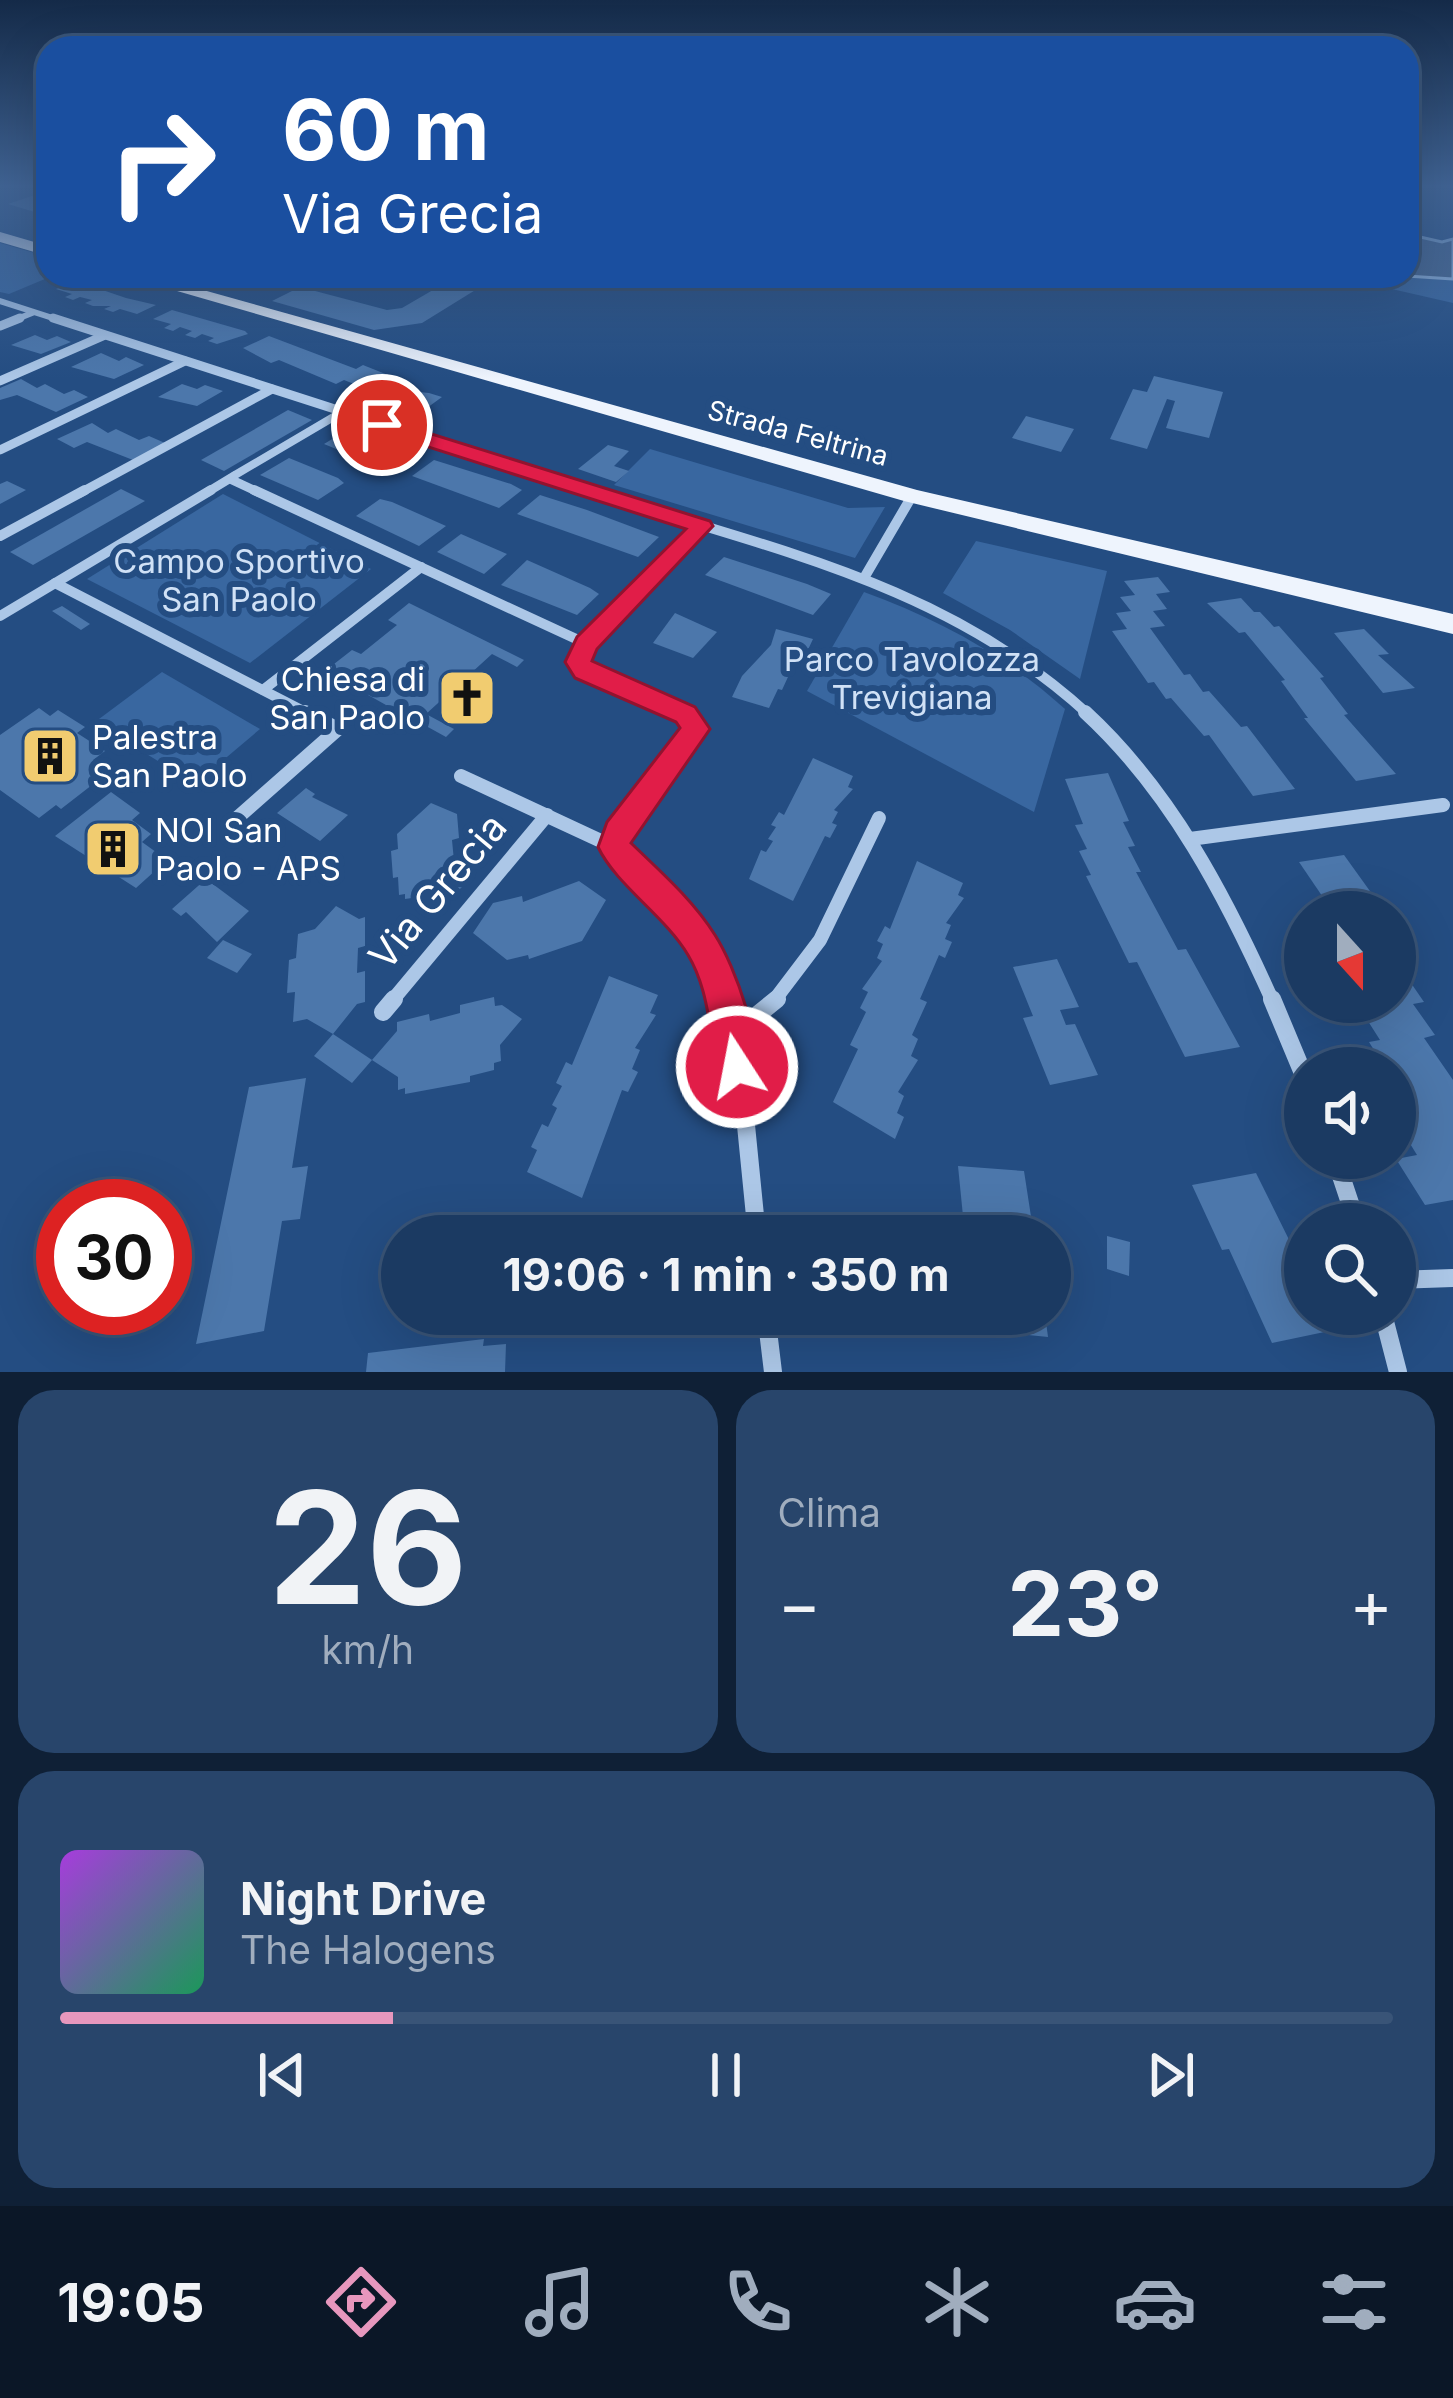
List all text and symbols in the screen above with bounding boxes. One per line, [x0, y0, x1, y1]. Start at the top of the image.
text: 60 m [282, 79, 490, 180]
icon: right [84, 84, 240, 240]
text: Via Grecia [282, 181, 543, 246]
pin [331, 374, 433, 476]
icon: arrive [349, 392, 415, 458]
street label: Strada Feltrina [704, 393, 892, 473]
park label: Campo Sportivo San Paolo [113, 541, 365, 619]
park label: Parco Tavolozza Trevigiana [784, 639, 1040, 717]
place label: Chiesa di San Paolo [269, 659, 425, 737]
church icon: Chiesa di San Paolo [436, 667, 498, 729]
place label: Palestra San Paolo [92, 717, 248, 795]
building icon: Palestra San Paolo [19, 725, 81, 787]
street label: Via Grecia [358, 804, 516, 978]
place label: NOI San Paolo - APS [155, 810, 341, 888]
building icon: NOI San Paolo - APS [82, 818, 144, 880]
north arrow [1284, 891, 1416, 1023]
map controls [1284, 891, 1416, 1335]
position arrow [674, 1004, 800, 1130]
button: sound [1284, 1047, 1416, 1179]
speed limit sign: 30 [36, 1179, 192, 1335]
button: search [1284, 1203, 1416, 1335]
text: 19:06 · 1 min · 350 m [502, 1247, 950, 1302]
text: 26 [268, 1453, 468, 1642]
text: Clima [778, 1489, 881, 1536]
text: 23° [1007, 1549, 1163, 1658]
text: − [778, 1564, 821, 1644]
text: + [1349, 1564, 1393, 1644]
text: km/h [321, 1626, 414, 1673]
text: Night Drive [240, 1871, 486, 1926]
text: The Halogens [240, 1926, 496, 1973]
icon: previous [249, 2042, 315, 2108]
icon: pause [693, 2042, 759, 2108]
icon: next [1138, 2042, 1204, 2108]
icon: directions [319, 2260, 403, 2344]
icon: music [518, 2260, 602, 2344]
icon: phone [716, 2260, 800, 2344]
icon: climate [915, 2260, 999, 2344]
icon: car [1113, 2260, 1197, 2344]
icon: filters [1312, 2260, 1396, 2344]
text: 19:05 [57, 2270, 205, 2335]

